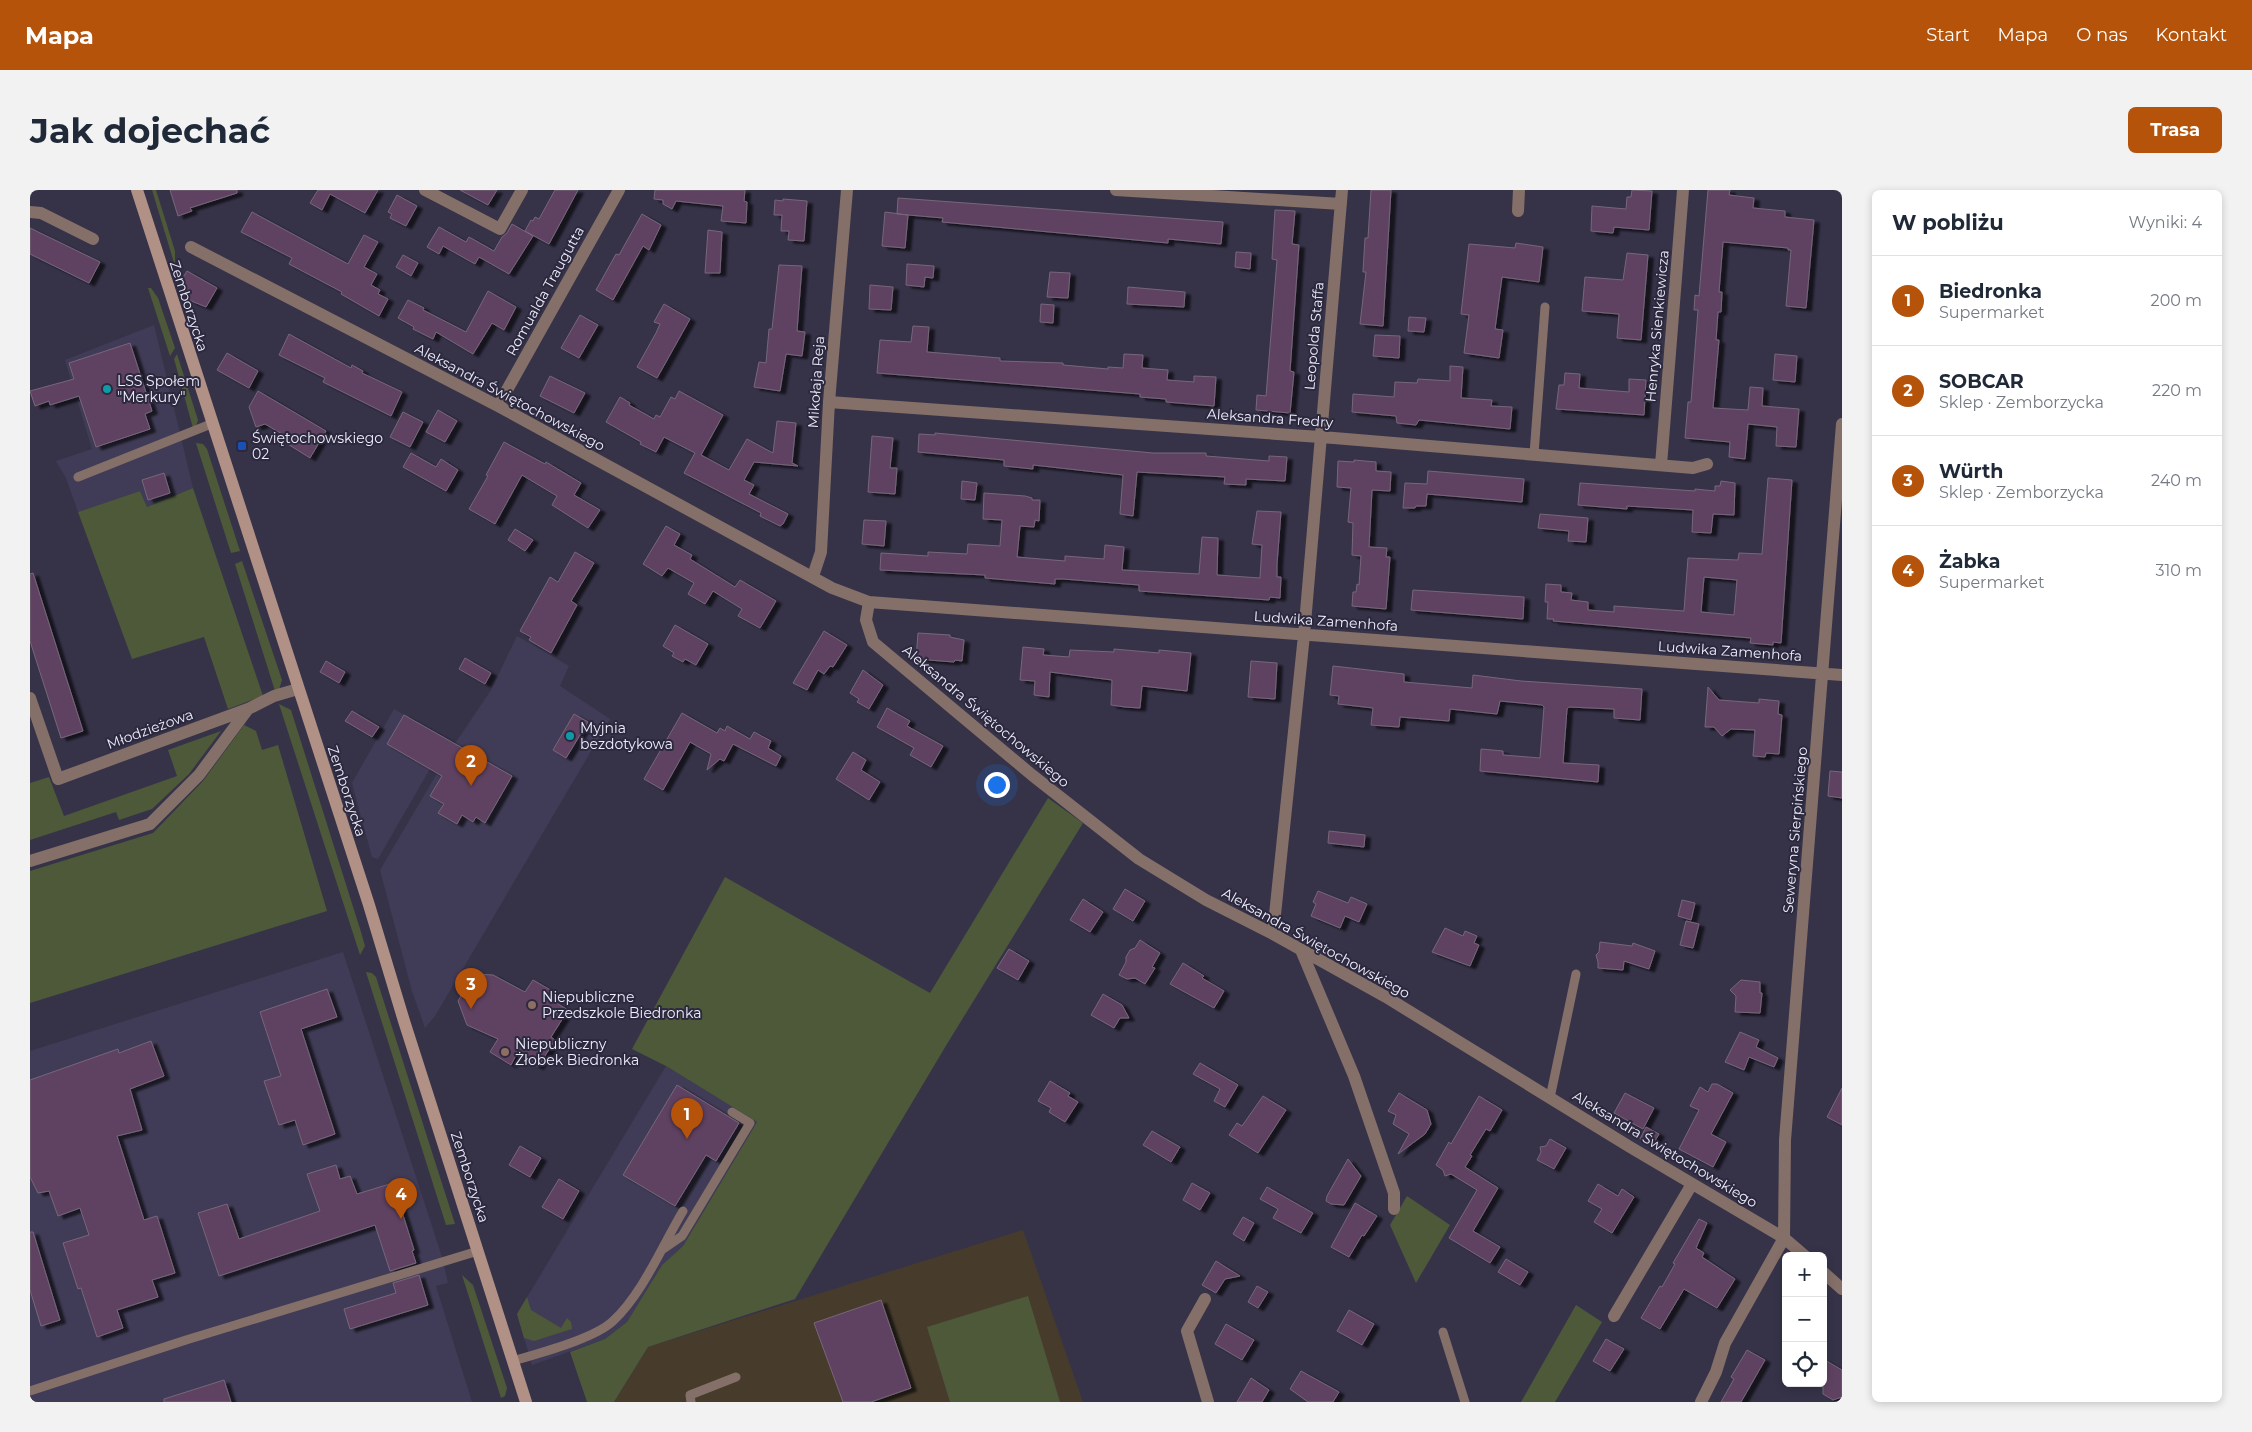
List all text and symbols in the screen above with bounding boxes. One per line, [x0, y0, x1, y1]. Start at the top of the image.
text: Mapa [25, 21, 94, 50]
text: Start [1926, 24, 1970, 46]
text: Mapa [1998, 24, 2048, 46]
text: O nas [2076, 24, 2128, 46]
text: Kontakt [2156, 24, 2227, 46]
button: Trasa [2128, 107, 2222, 153]
text: Jak dojechać [30, 109, 270, 152]
text: W pobliżu [1892, 210, 2004, 235]
text: Wyniki: 4 [2128, 213, 2202, 232]
street label: Romualda Traugutta [502, 223, 588, 359]
street label: Henryka Sienkiewicza [1641, 249, 1673, 403]
street label: Zemborzycka [166, 258, 212, 354]
text: Biedronka [1939, 280, 2042, 303]
street label: Leopolda Staffa [1300, 281, 1328, 391]
text: 1 [1905, 291, 1911, 310]
text: 200 m [2151, 291, 2202, 310]
text: Supermarket [1939, 303, 2045, 322]
street label: Mikołaja Reja [804, 335, 828, 429]
street label: Aleksandra Świętochowskiego [412, 339, 608, 455]
text: SOBCAR [1939, 370, 2024, 393]
place label: LSS Społem "Merkury" [117, 372, 200, 406]
text: 2 [1903, 381, 1913, 400]
text: 220 m [2152, 381, 2202, 400]
marker: LSS Społem "Merkury" [101, 383, 113, 395]
text: Sklep · Zemborzycka [1939, 393, 2104, 412]
street label: Aleksandra Fredry [1206, 405, 1334, 431]
place label: Świętochowskiego 02 [252, 429, 383, 463]
marker: Świętochowskiego 02 [236, 440, 248, 452]
text: Würth [1939, 460, 2003, 483]
text: 3 [1903, 471, 1913, 490]
text: 240 m [2151, 471, 2202, 490]
text: Sklep · Zemborzycka [1939, 483, 2104, 502]
text: Żabka [1939, 550, 2001, 573]
text: 4 [1902, 561, 1914, 580]
text: 310 m [2155, 561, 2202, 580]
text: Supermarket [1939, 573, 2045, 592]
street label: Ludwika Zamenhofa [1253, 607, 1399, 635]
street label: Ludwika Zamenhofa [1657, 637, 1803, 665]
street label: Aleksandra Świętochowskiego [899, 641, 1073, 791]
street label: Młodzieżowa [104, 705, 196, 753]
place label: Myjnia bezdotykowa [580, 719, 673, 753]
marker: Myjnia bezdotykowa [564, 730, 576, 742]
street label: Zemborzycka [324, 743, 370, 839]
pin: 2 [455, 745, 487, 786]
street label: Seweryna Sierpińskiego [1779, 746, 1811, 914]
your location [984, 772, 1010, 798]
street label: Aleksandra Świętochowskiego [1219, 884, 1413, 1002]
pin: 3 [455, 968, 487, 1009]
place label: Niepubliczne Przedszkole Biedronka [542, 988, 702, 1022]
marker: Niepubliczne Przedszkole Biedronka [526, 999, 538, 1011]
place label: Niepubliczny Żłobek Biedronka [515, 1035, 639, 1069]
marker: Niepubliczny Żłobek Biedronka [499, 1046, 511, 1058]
street label: Aleksandra Świętochowskiego [1569, 1087, 1761, 1212]
pin: 1 [671, 1098, 703, 1139]
street label: Zemborzycka [447, 1129, 493, 1225]
pin: 4 [385, 1178, 417, 1219]
map controls [1782, 1252, 1827, 1387]
button: + [1782, 1252, 1827, 1297]
button: − [1782, 1297, 1827, 1342]
button: locate [1782, 1342, 1827, 1387]

